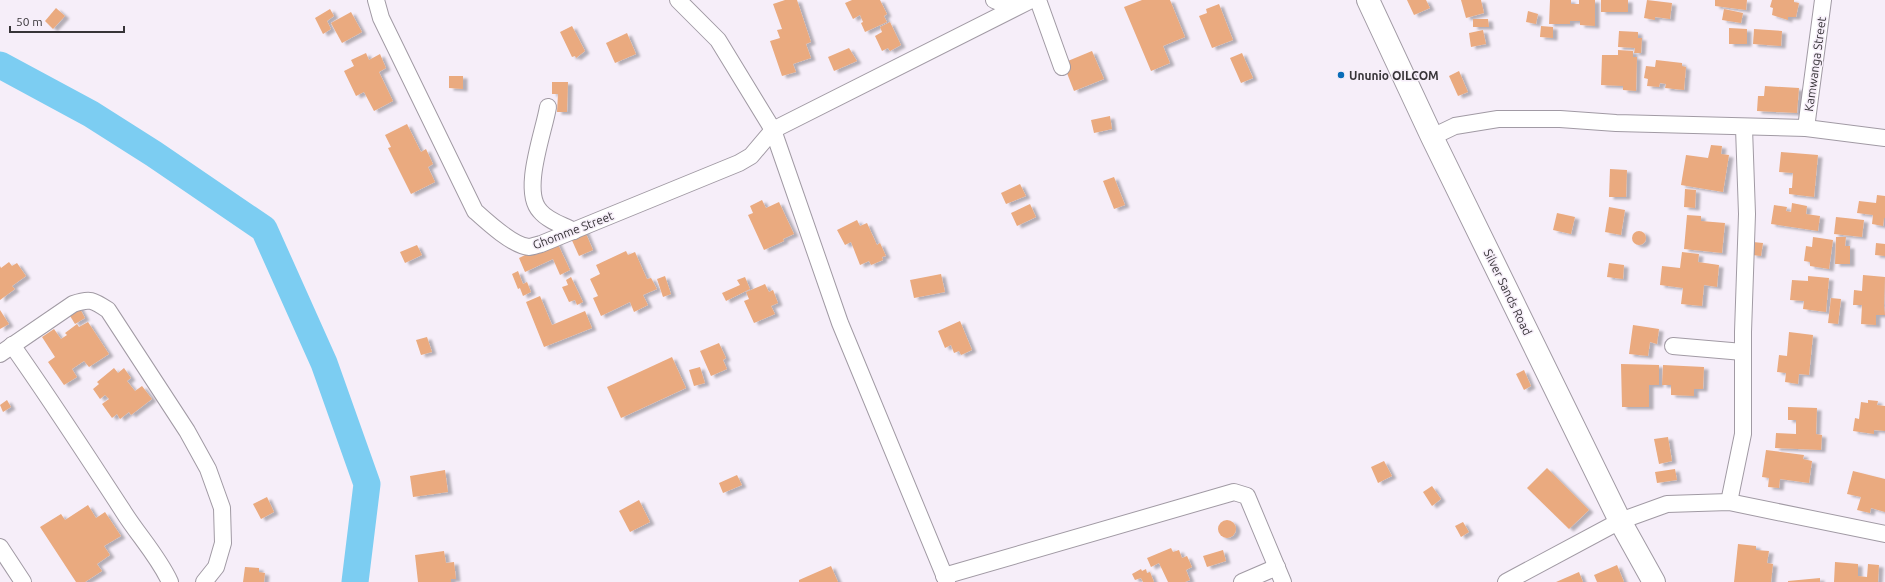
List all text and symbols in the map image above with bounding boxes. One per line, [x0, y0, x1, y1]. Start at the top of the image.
scale bar [10, 8, 124, 34]
text: 50 m [16, 15, 43, 28]
street label: Kamwanga Street [1802, 16, 1828, 112]
place label: Ununio OILCOM [1349, 69, 1439, 82]
marker: Ununio OILCOM [1336, 70, 1346, 80]
street label: Ghomme Street [531, 209, 615, 251]
street label: Silver Sands Road [1482, 247, 1534, 337]

